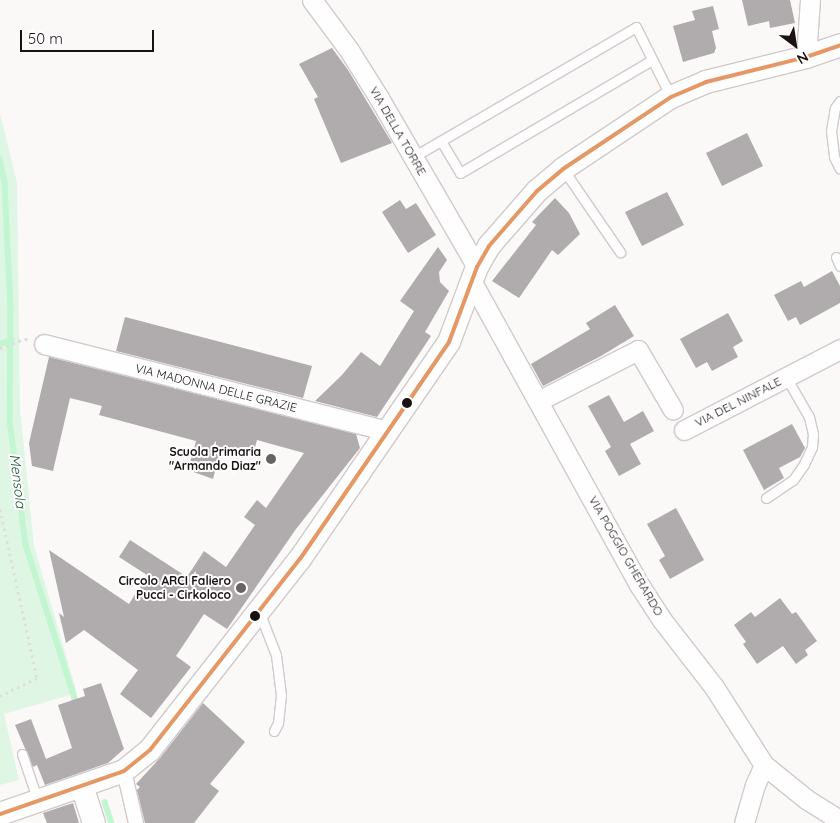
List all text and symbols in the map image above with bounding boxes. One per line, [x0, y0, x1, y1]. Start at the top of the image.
scale bar [22, 20, 156, 52]
north arrow [770, 20, 820, 70]
text: 50 m [28, 29, 63, 48]
text: N [794, 47, 812, 68]
street label: VIA DELLA TORRE [367, 84, 429, 178]
street label: VIA MADONNA DELLE GRAZIE [134, 361, 298, 415]
street label: VIA DEL NINFALE [692, 374, 784, 430]
unlabelled marker [402, 398, 412, 408]
place label: Scuola Primaria "Armando Diaz" [169, 445, 261, 473]
water label: Mensola [6, 453, 30, 509]
marker: Scuola Primaria "Armando Diaz" [265, 453, 277, 465]
street label: VIA POGGIO GHERARDO [586, 494, 666, 618]
place label: Circolo ARCI Faliero Pucci - Cirkoloco [118, 574, 231, 602]
marker: Circolo ARCI Faliero Pucci - Cirkoloco [235, 582, 247, 594]
unlabelled marker [250, 611, 260, 621]

